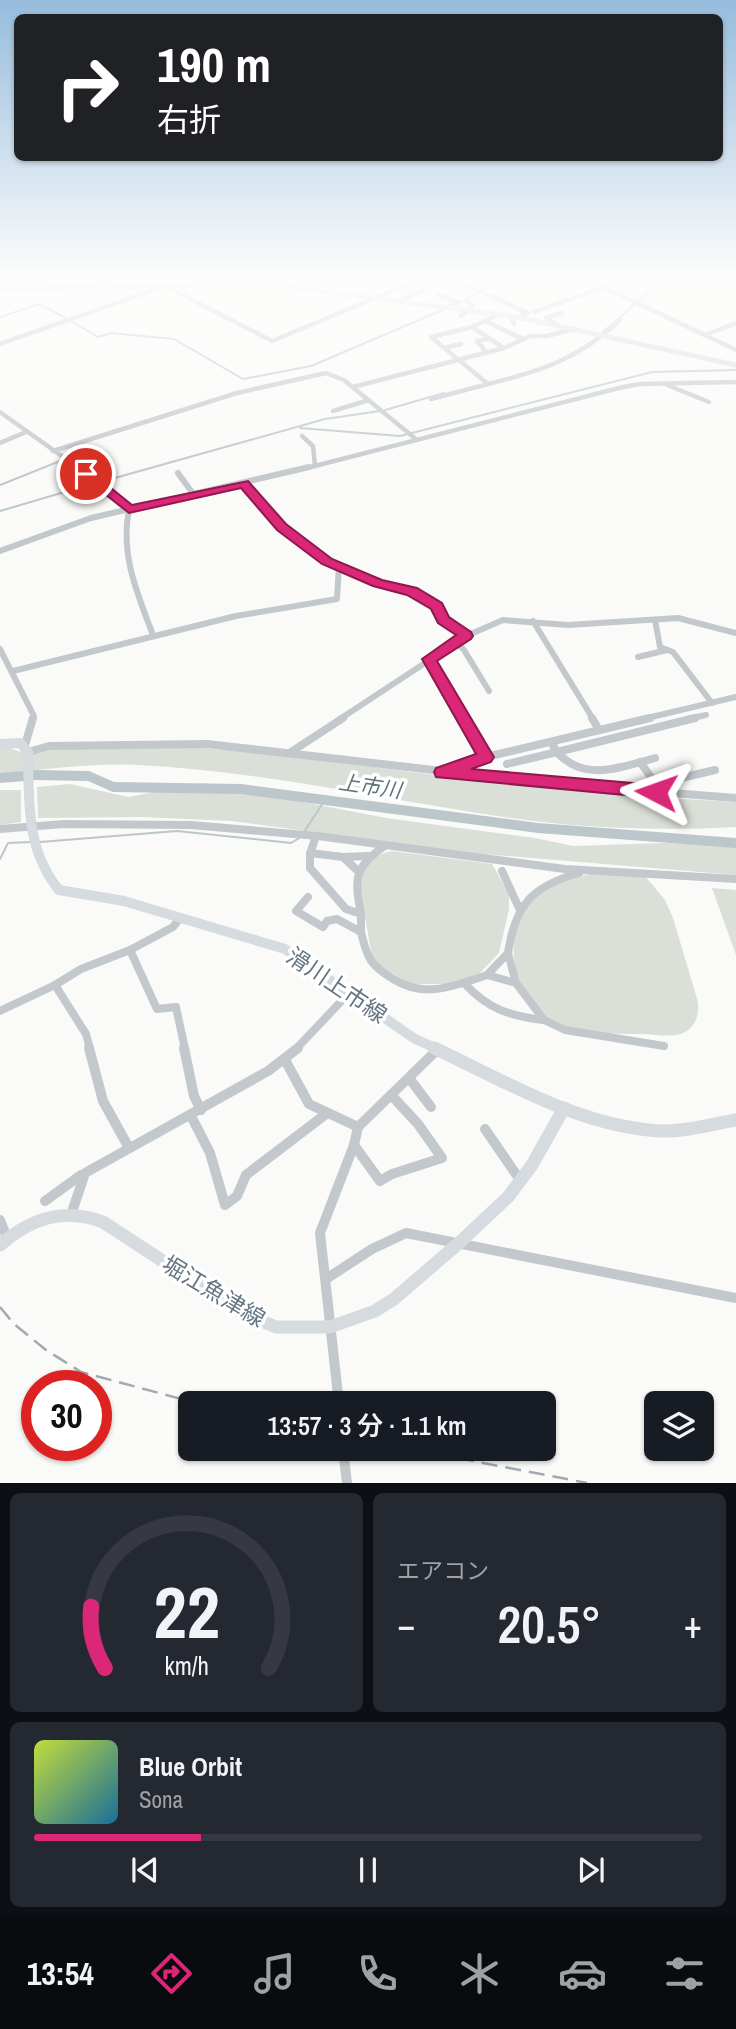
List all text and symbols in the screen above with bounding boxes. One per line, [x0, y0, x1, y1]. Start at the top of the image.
text: 190 m [157, 31, 271, 97]
icon: right [42, 42, 133, 133]
text: 右折 [157, 98, 221, 141]
pin [56, 444, 116, 504]
icon: arrive [67, 455, 105, 493]
position arrow [619, 755, 693, 829]
water label: 上市川 [337, 767, 405, 805]
street label: 滑川上市線 [281, 940, 393, 1030]
street label: 堀江魚津線 [157, 1248, 271, 1334]
speed limit sign: 30 [21, 1370, 112, 1461]
map controls [644, 1391, 714, 1461]
button: layers [644, 1391, 714, 1461]
text: 13:57 · 3 分 · 1.1 km [267, 1408, 467, 1443]
text: エアコン [397, 1555, 489, 1586]
text: 22 [153, 1564, 220, 1662]
text: 20.5° [498, 1589, 601, 1659]
text: − [397, 1599, 415, 1650]
text: + [684, 1599, 702, 1650]
text: km/h [164, 1649, 209, 1683]
text: Blue Orbit [139, 1749, 242, 1784]
text: Sona [139, 1784, 183, 1815]
icon: previous [126, 1851, 164, 1889]
icon: pause [349, 1851, 387, 1889]
icon: next [572, 1851, 610, 1889]
icon: directions [147, 1949, 196, 1998]
icon: music [250, 1949, 299, 1998]
icon: phone [353, 1949, 402, 1998]
icon: climate [455, 1949, 504, 1998]
icon: car [558, 1949, 607, 1998]
icon: filters [660, 1949, 709, 1998]
text: 13:54 [27, 1952, 94, 1995]

